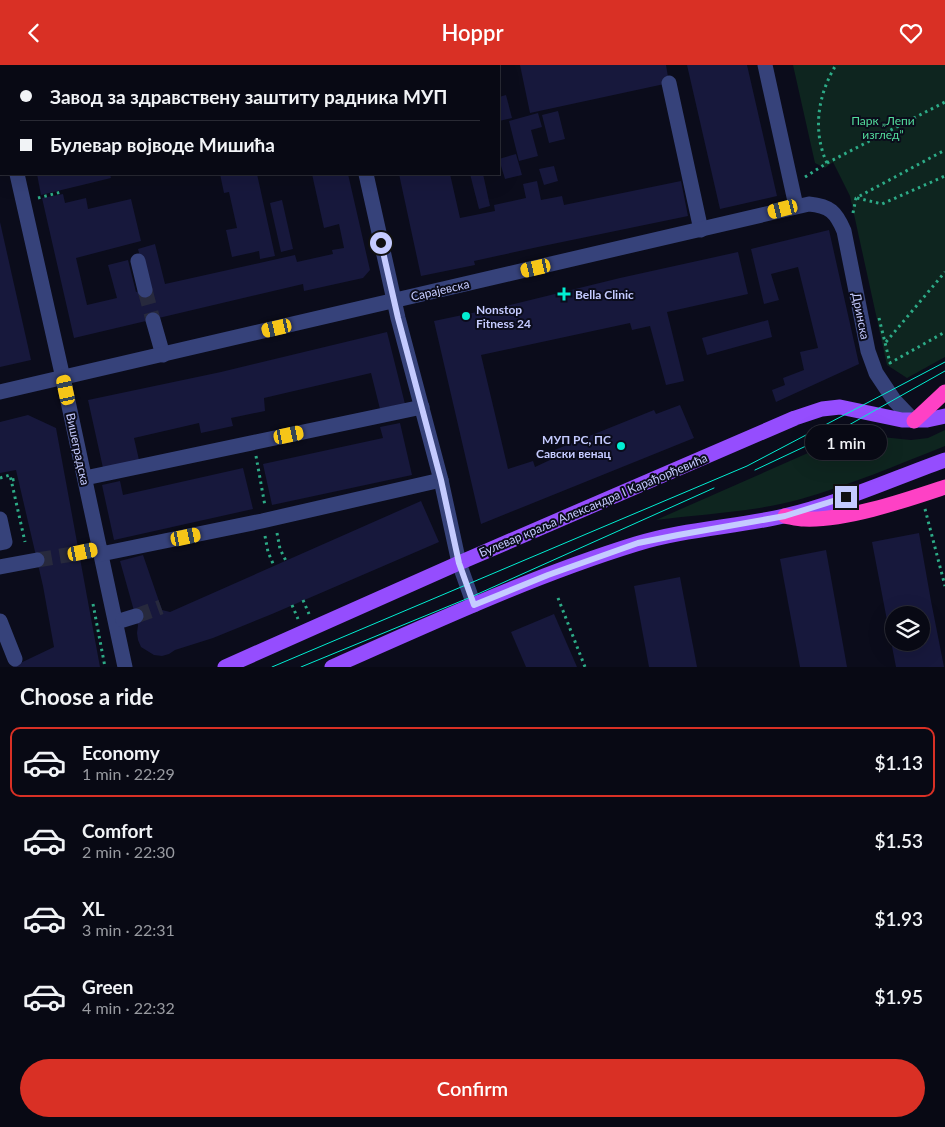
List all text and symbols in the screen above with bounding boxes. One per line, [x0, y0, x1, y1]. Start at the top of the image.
icon: back [20, 19, 48, 47]
text: Hoppr [441, 19, 504, 46]
icon: heart [897, 19, 925, 47]
text: Завод за здравствену заштиту радника МУП [50, 85, 447, 108]
park label: Парк „Лепи изглед” [851, 113, 915, 142]
text: Булевар војводе Мишића [50, 133, 275, 156]
car [766, 198, 799, 220]
route start [370, 232, 392, 254]
car [519, 257, 552, 279]
street label: Сарајевска [409, 276, 471, 304]
marker: Bella Clinic [557, 287, 571, 301]
place label: Bella Clinic [575, 287, 634, 302]
street label: Дринска [849, 291, 873, 341]
place label: Nonstop Fitness 24 [476, 302, 531, 331]
marker: Nonstop Fitness 24 [460, 310, 472, 322]
car [260, 317, 293, 339]
car [55, 374, 76, 406]
street label: Вишеградска [63, 411, 93, 487]
car [272, 425, 305, 445]
callout: 1 min [805, 425, 887, 459]
place label: МУП РС, ПС Савски венац [536, 432, 612, 461]
text: 1 min [826, 433, 866, 452]
marker: МУП РС, ПС Савски венац [615, 440, 627, 452]
street label: Булевар краља Александра I Карађорђевића [477, 450, 709, 560]
route end [835, 486, 857, 508]
car [169, 527, 202, 547]
car [66, 542, 99, 562]
map controls [885, 606, 930, 651]
button: layers [885, 606, 930, 651]
text: Choose a ride [20, 683, 154, 710]
icon: car [22, 740, 67, 785]
text: Economy [82, 741, 160, 764]
text: $1.13 [874, 751, 923, 774]
text: 1 min · 22:29 [82, 764, 175, 783]
icon: car [22, 818, 67, 863]
text: Comfort [82, 819, 153, 842]
text: $1.53 [874, 829, 923, 852]
text: 2 min · 22:30 [82, 842, 175, 861]
icon: car [22, 896, 67, 941]
text: XL [82, 897, 105, 920]
text: $1.93 [874, 907, 923, 930]
text: 3 min · 22:31 [82, 920, 175, 939]
icon: car [22, 974, 67, 1019]
text: Green [82, 975, 133, 998]
text: $1.95 [874, 985, 923, 1008]
text: 4 min · 22:32 [82, 998, 175, 1017]
button: Confirm [20, 1059, 925, 1117]

